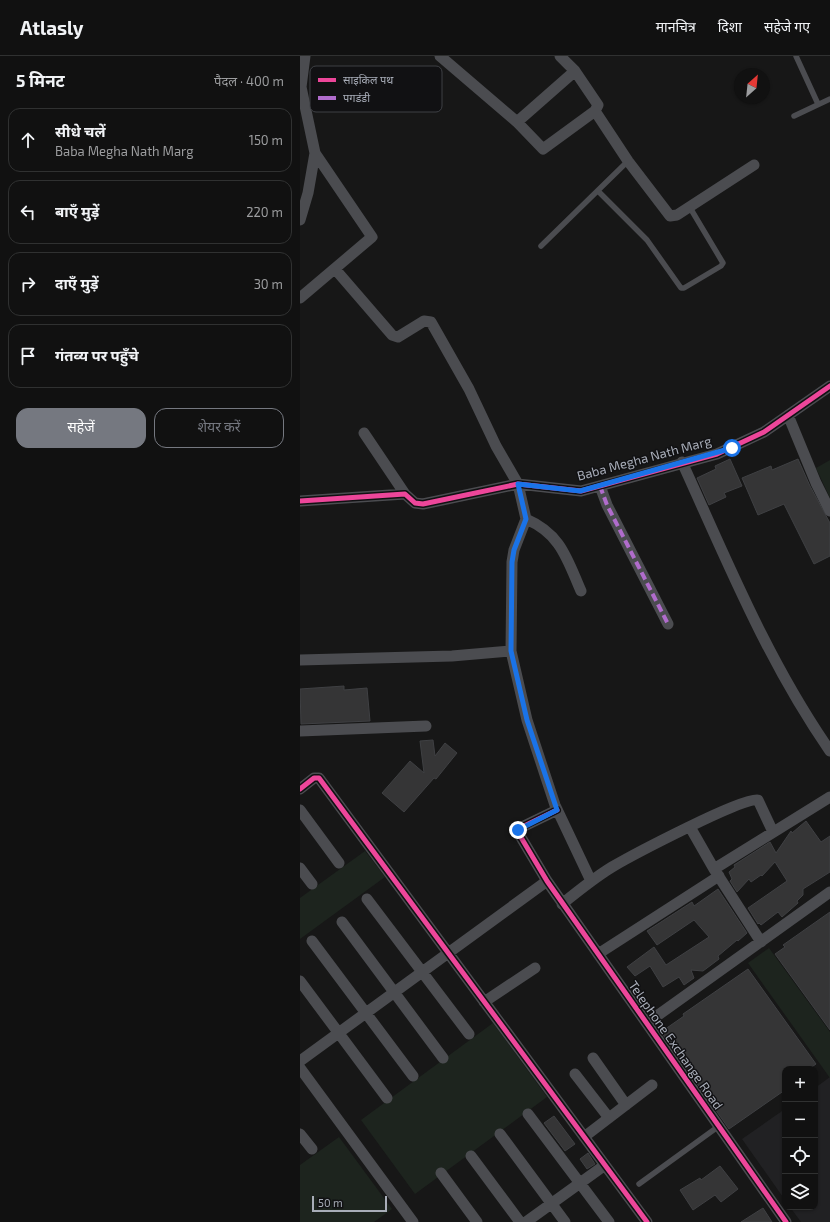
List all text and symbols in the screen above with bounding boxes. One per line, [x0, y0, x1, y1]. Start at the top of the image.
text: Atlasly [20, 16, 84, 39]
text: मानचित्र [656, 18, 696, 35]
text: दिशा [718, 18, 742, 35]
text: सहेजे गए [764, 18, 810, 35]
legend [310, 66, 442, 112]
north arrow [734, 68, 770, 104]
text: 5 मिनट [16, 70, 65, 90]
text: पैदल · 400 m [214, 73, 284, 89]
text: साइकिल पथ [343, 73, 394, 86]
text: पगडंडी [343, 91, 370, 104]
text: सीधे चलें [55, 122, 106, 140]
icon: ahead [17, 129, 39, 151]
text: 150 m [249, 132, 283, 148]
text: Baba Megha Nath Marg [55, 143, 194, 159]
icon: left [17, 201, 39, 223]
text: बाएँ मुड़ें [55, 202, 99, 220]
text: 220 m [246, 204, 283, 220]
icon: right [17, 273, 39, 295]
text: दाएँ मुड़ें [55, 274, 99, 292]
text: 30 m [254, 276, 283, 292]
icon: arrive [17, 345, 39, 367]
text: गंतव्य पर पहुँचे [55, 346, 139, 364]
button: सहेजें [16, 408, 146, 448]
button: शेयर करें [154, 408, 284, 448]
street label: Baba Megha Nath Marg [575, 432, 713, 484]
route start [723, 439, 741, 457]
route end [509, 821, 527, 839]
street label: Telephone Exchange Road [625, 978, 727, 1112]
map controls [782, 1066, 818, 1210]
button: + [782, 1066, 818, 1102]
button: − [782, 1102, 818, 1138]
button: locate [782, 1138, 818, 1174]
button: layers [782, 1174, 818, 1210]
scale bar [312, 1194, 387, 1213]
text: 50 m [318, 1196, 343, 1209]

